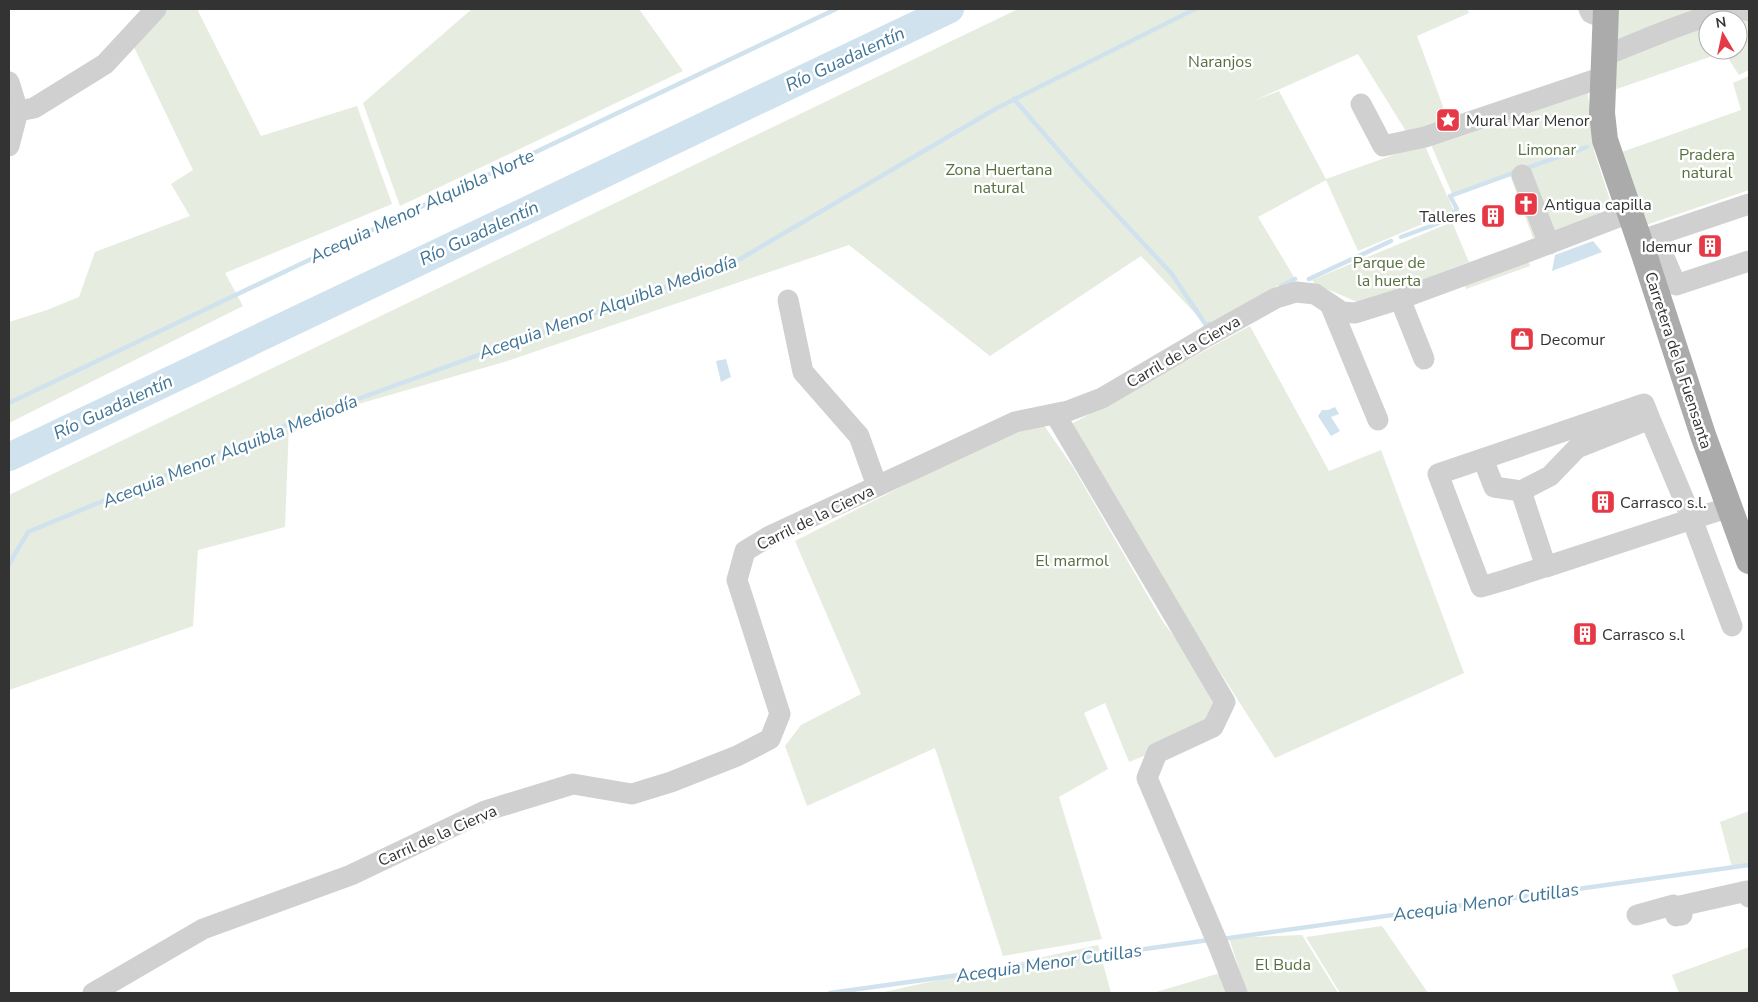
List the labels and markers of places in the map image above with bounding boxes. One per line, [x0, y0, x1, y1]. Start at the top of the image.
place icon: Mural Mar Menor [1435, 107, 1461, 133]
place label: Mural Mar Menor [1466, 110, 1590, 132]
church icon: Antigua capilla [1513, 191, 1539, 217]
place label: Antigua capilla [1544, 194, 1652, 216]
building icon: Talleres [1480, 203, 1506, 229]
place label: Talleres [1419, 206, 1476, 228]
building icon: Idemur [1697, 233, 1723, 259]
place label: Idemur [1642, 236, 1692, 258]
shop icon: Decomur [1509, 326, 1535, 352]
place label: Decomur [1540, 329, 1605, 351]
building icon: Carrasco s.l. [1590, 489, 1616, 515]
place label: Carrasco s.l. [1620, 492, 1707, 514]
building icon: Carrasco s.l [1572, 621, 1598, 647]
place label: Carrasco s.l [1602, 624, 1685, 646]

